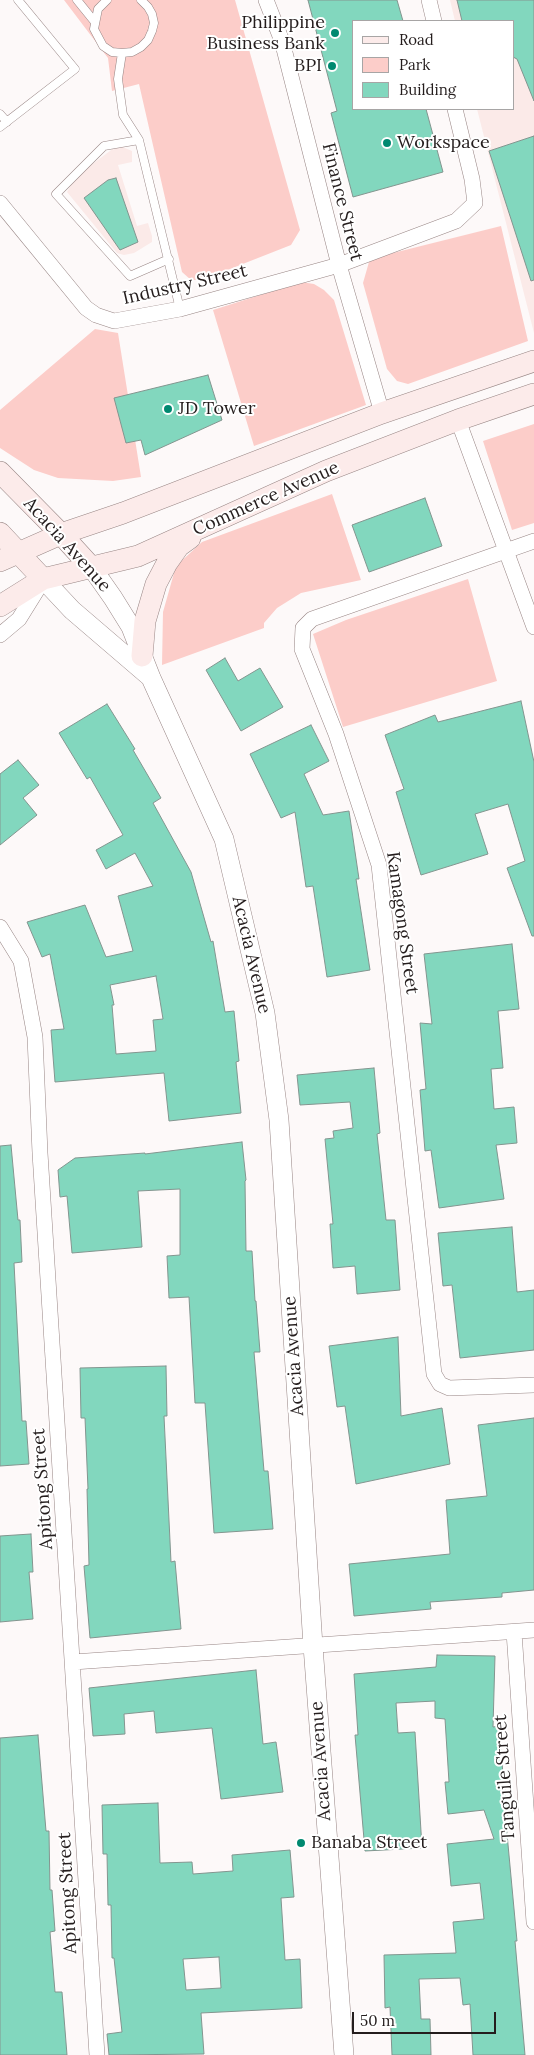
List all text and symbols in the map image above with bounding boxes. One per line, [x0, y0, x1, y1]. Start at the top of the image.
place label: Philippine Business Bank [207, 12, 325, 54]
legend [352, 20, 514, 110]
marker: Philippine Business Bank [329, 27, 341, 39]
text: Road [399, 30, 434, 49]
place label: BPI [294, 55, 322, 77]
text: Park [399, 55, 430, 74]
marker: BPI [326, 60, 338, 72]
text: Building [399, 80, 456, 99]
place label: Workspace [397, 132, 490, 154]
marker: Workspace [381, 137, 393, 149]
street label: Finance Street [317, 141, 367, 263]
street label: Industry Street [121, 260, 249, 310]
place label: JD Tower [178, 398, 256, 420]
marker: JD Tower [162, 403, 174, 415]
street label: Commerce Avenue [190, 457, 342, 541]
street label: Acacia Avenue [19, 493, 115, 597]
street label: Kamagong Street [381, 850, 423, 996]
street label: Acacia Avenue [227, 894, 275, 1016]
street label: Acacia Avenue [279, 1295, 309, 1417]
street label: Apitong Street [28, 1428, 58, 1550]
street label: Acacia Avenue [306, 1700, 336, 1822]
street label: Tanguile Street [490, 1714, 520, 1842]
street label: Apitong Street [54, 1832, 82, 1954]
place label: Banaba Street [311, 1832, 427, 1854]
marker: Banaba Street [295, 1837, 307, 1849]
scale bar [354, 2002, 498, 2034]
text: 50 m [360, 2011, 395, 2030]

